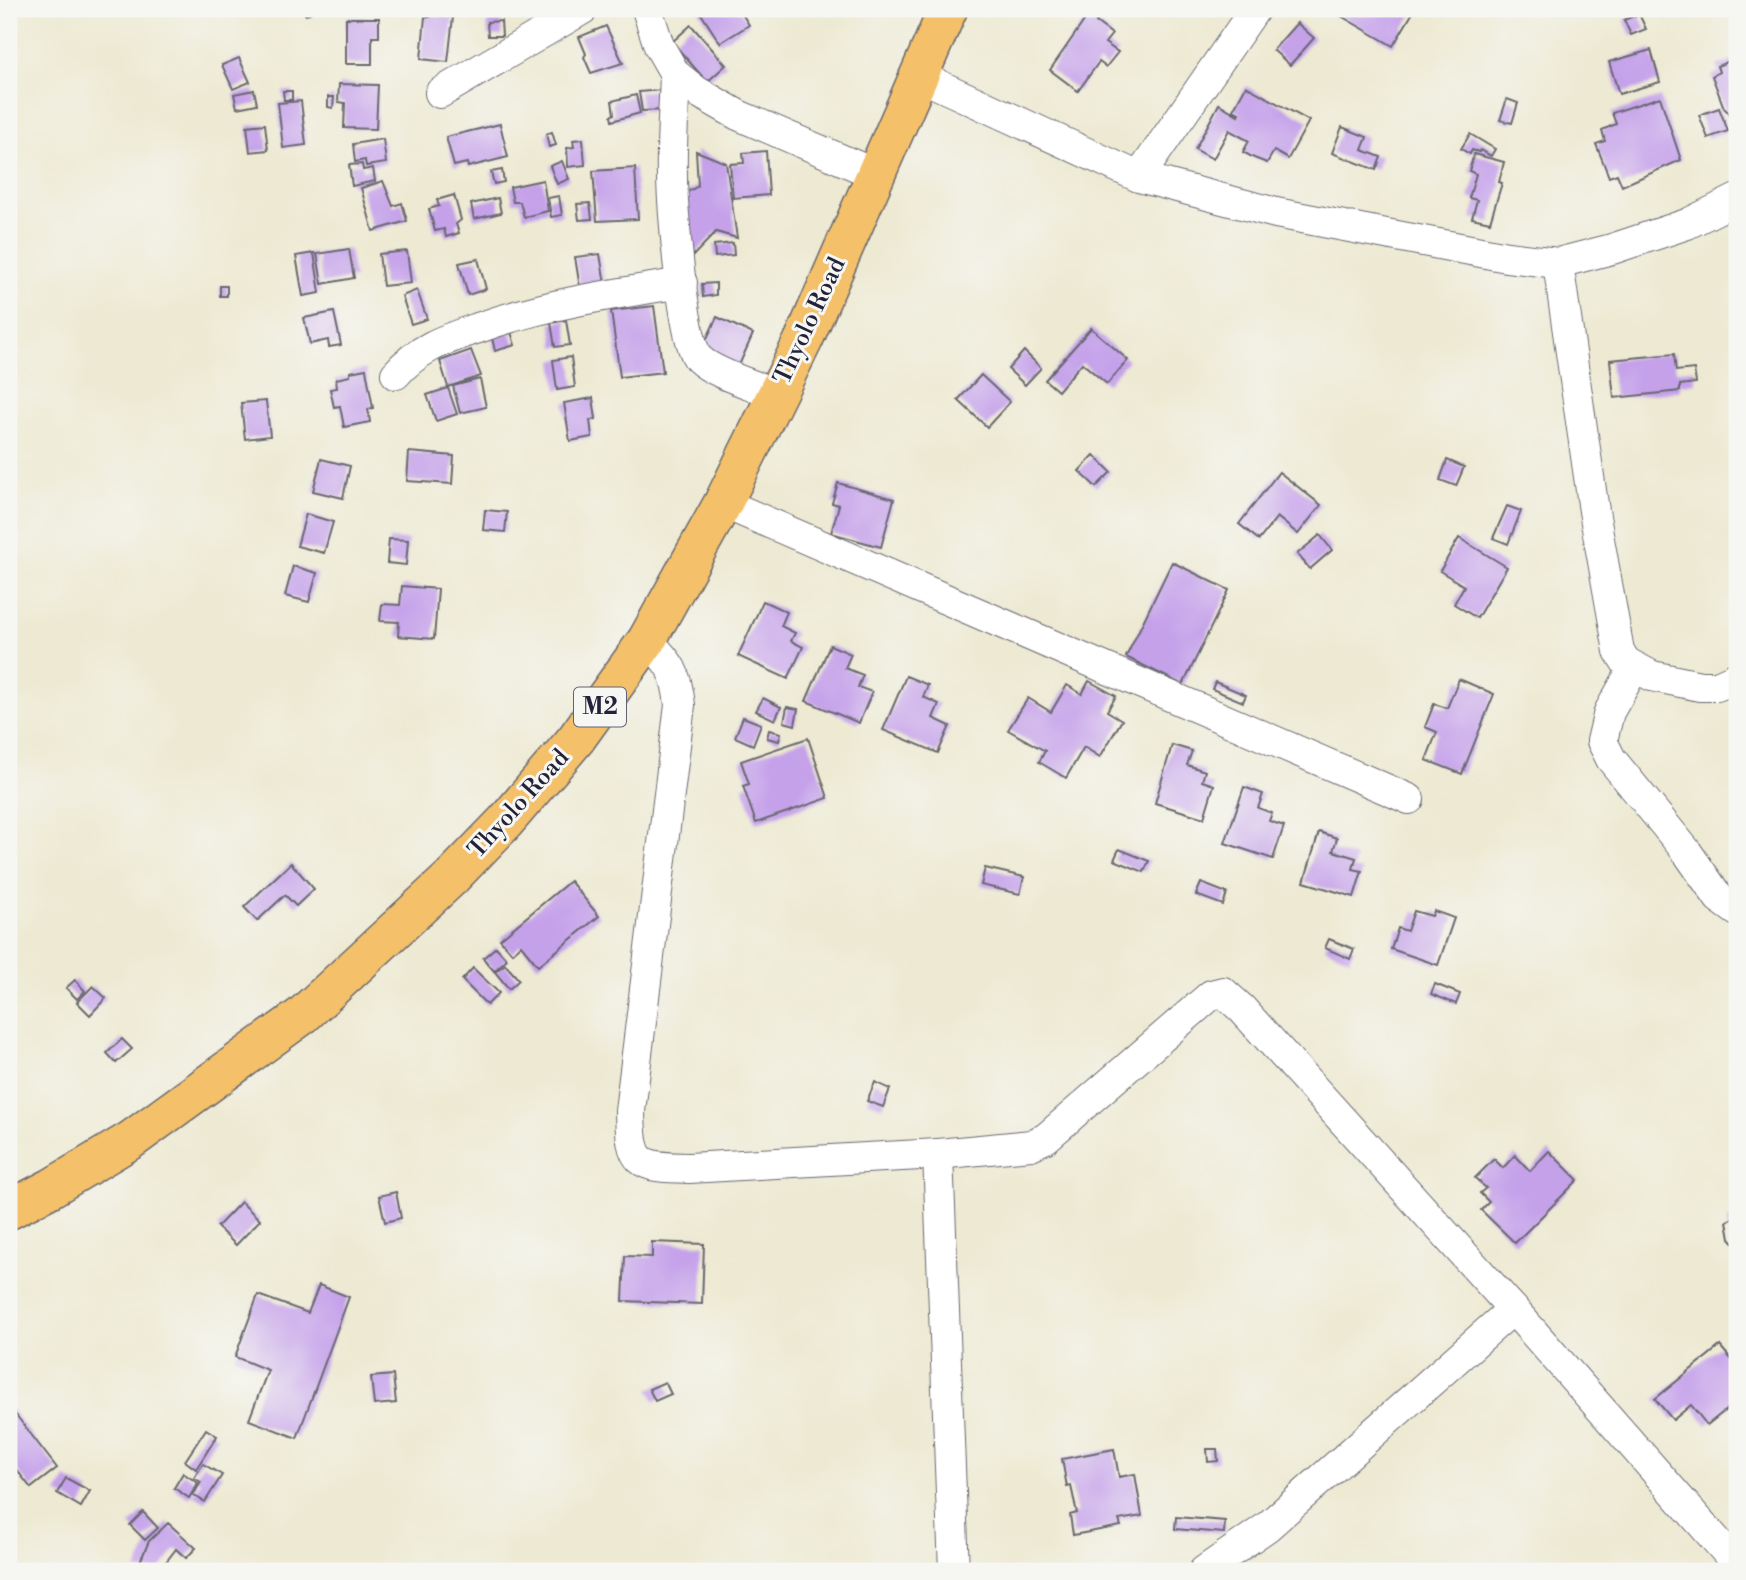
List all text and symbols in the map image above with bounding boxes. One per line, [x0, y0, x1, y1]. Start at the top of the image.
street label: Thyolo Road [768, 253, 853, 389]
road number: M2 [574, 688, 626, 726]
street label: Thyolo Road [462, 743, 576, 865]

